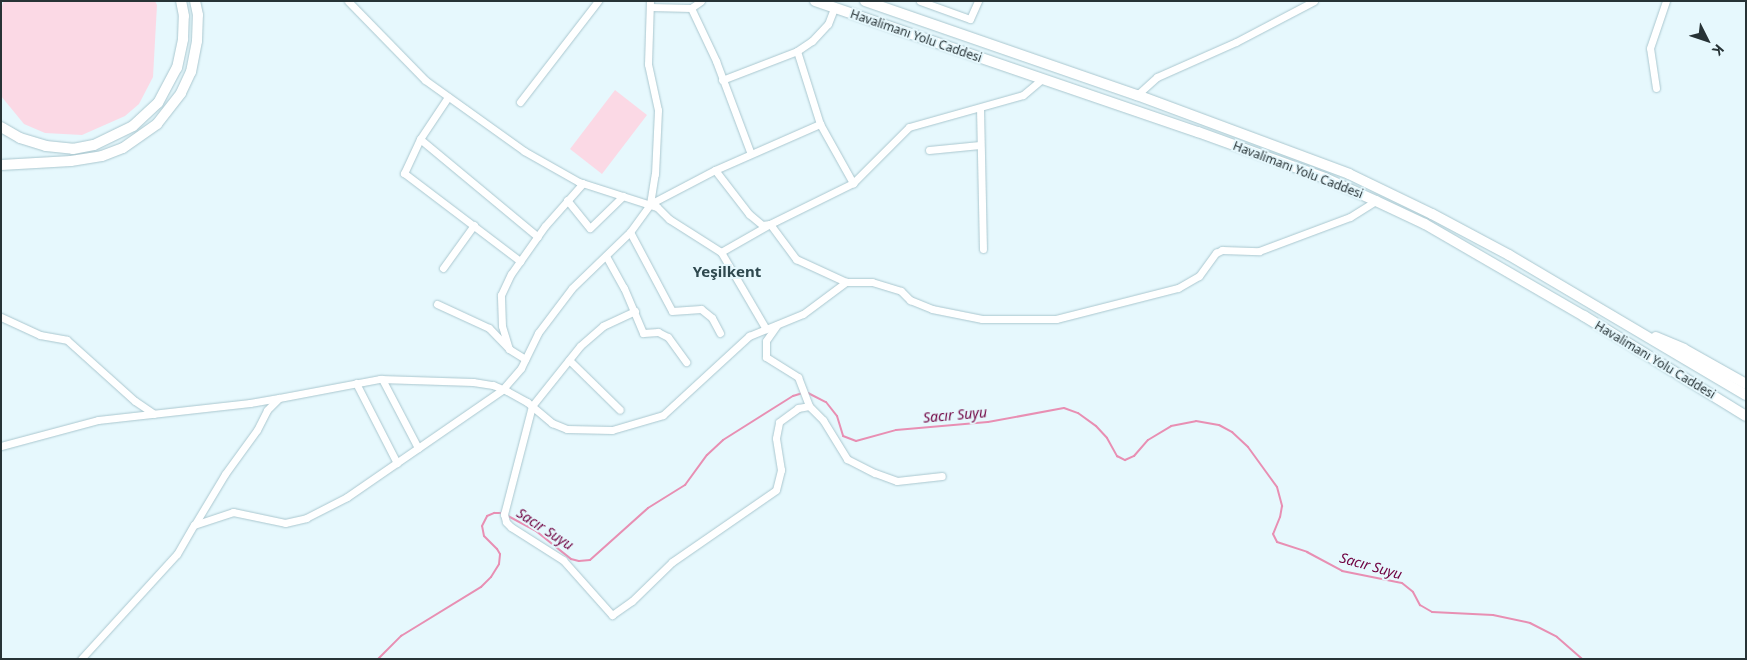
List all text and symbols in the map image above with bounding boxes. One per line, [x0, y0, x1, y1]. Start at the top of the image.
street label: Havalimanı Yolu Caddesi [848, 7, 984, 65]
north arrow [1682, 15, 1732, 65]
text: K [1708, 40, 1729, 60]
street label: Havalimanı Yolu Caddesi [1231, 139, 1365, 201]
district label: Yeşilkent [693, 263, 761, 281]
street label: Havalimanı Yolu Caddesi [1592, 318, 1718, 402]
water label: Sacır Suyu [922, 404, 988, 426]
water label: Sacır Suyu [514, 505, 576, 553]
water label: Sacır Suyu [1338, 549, 1404, 583]

